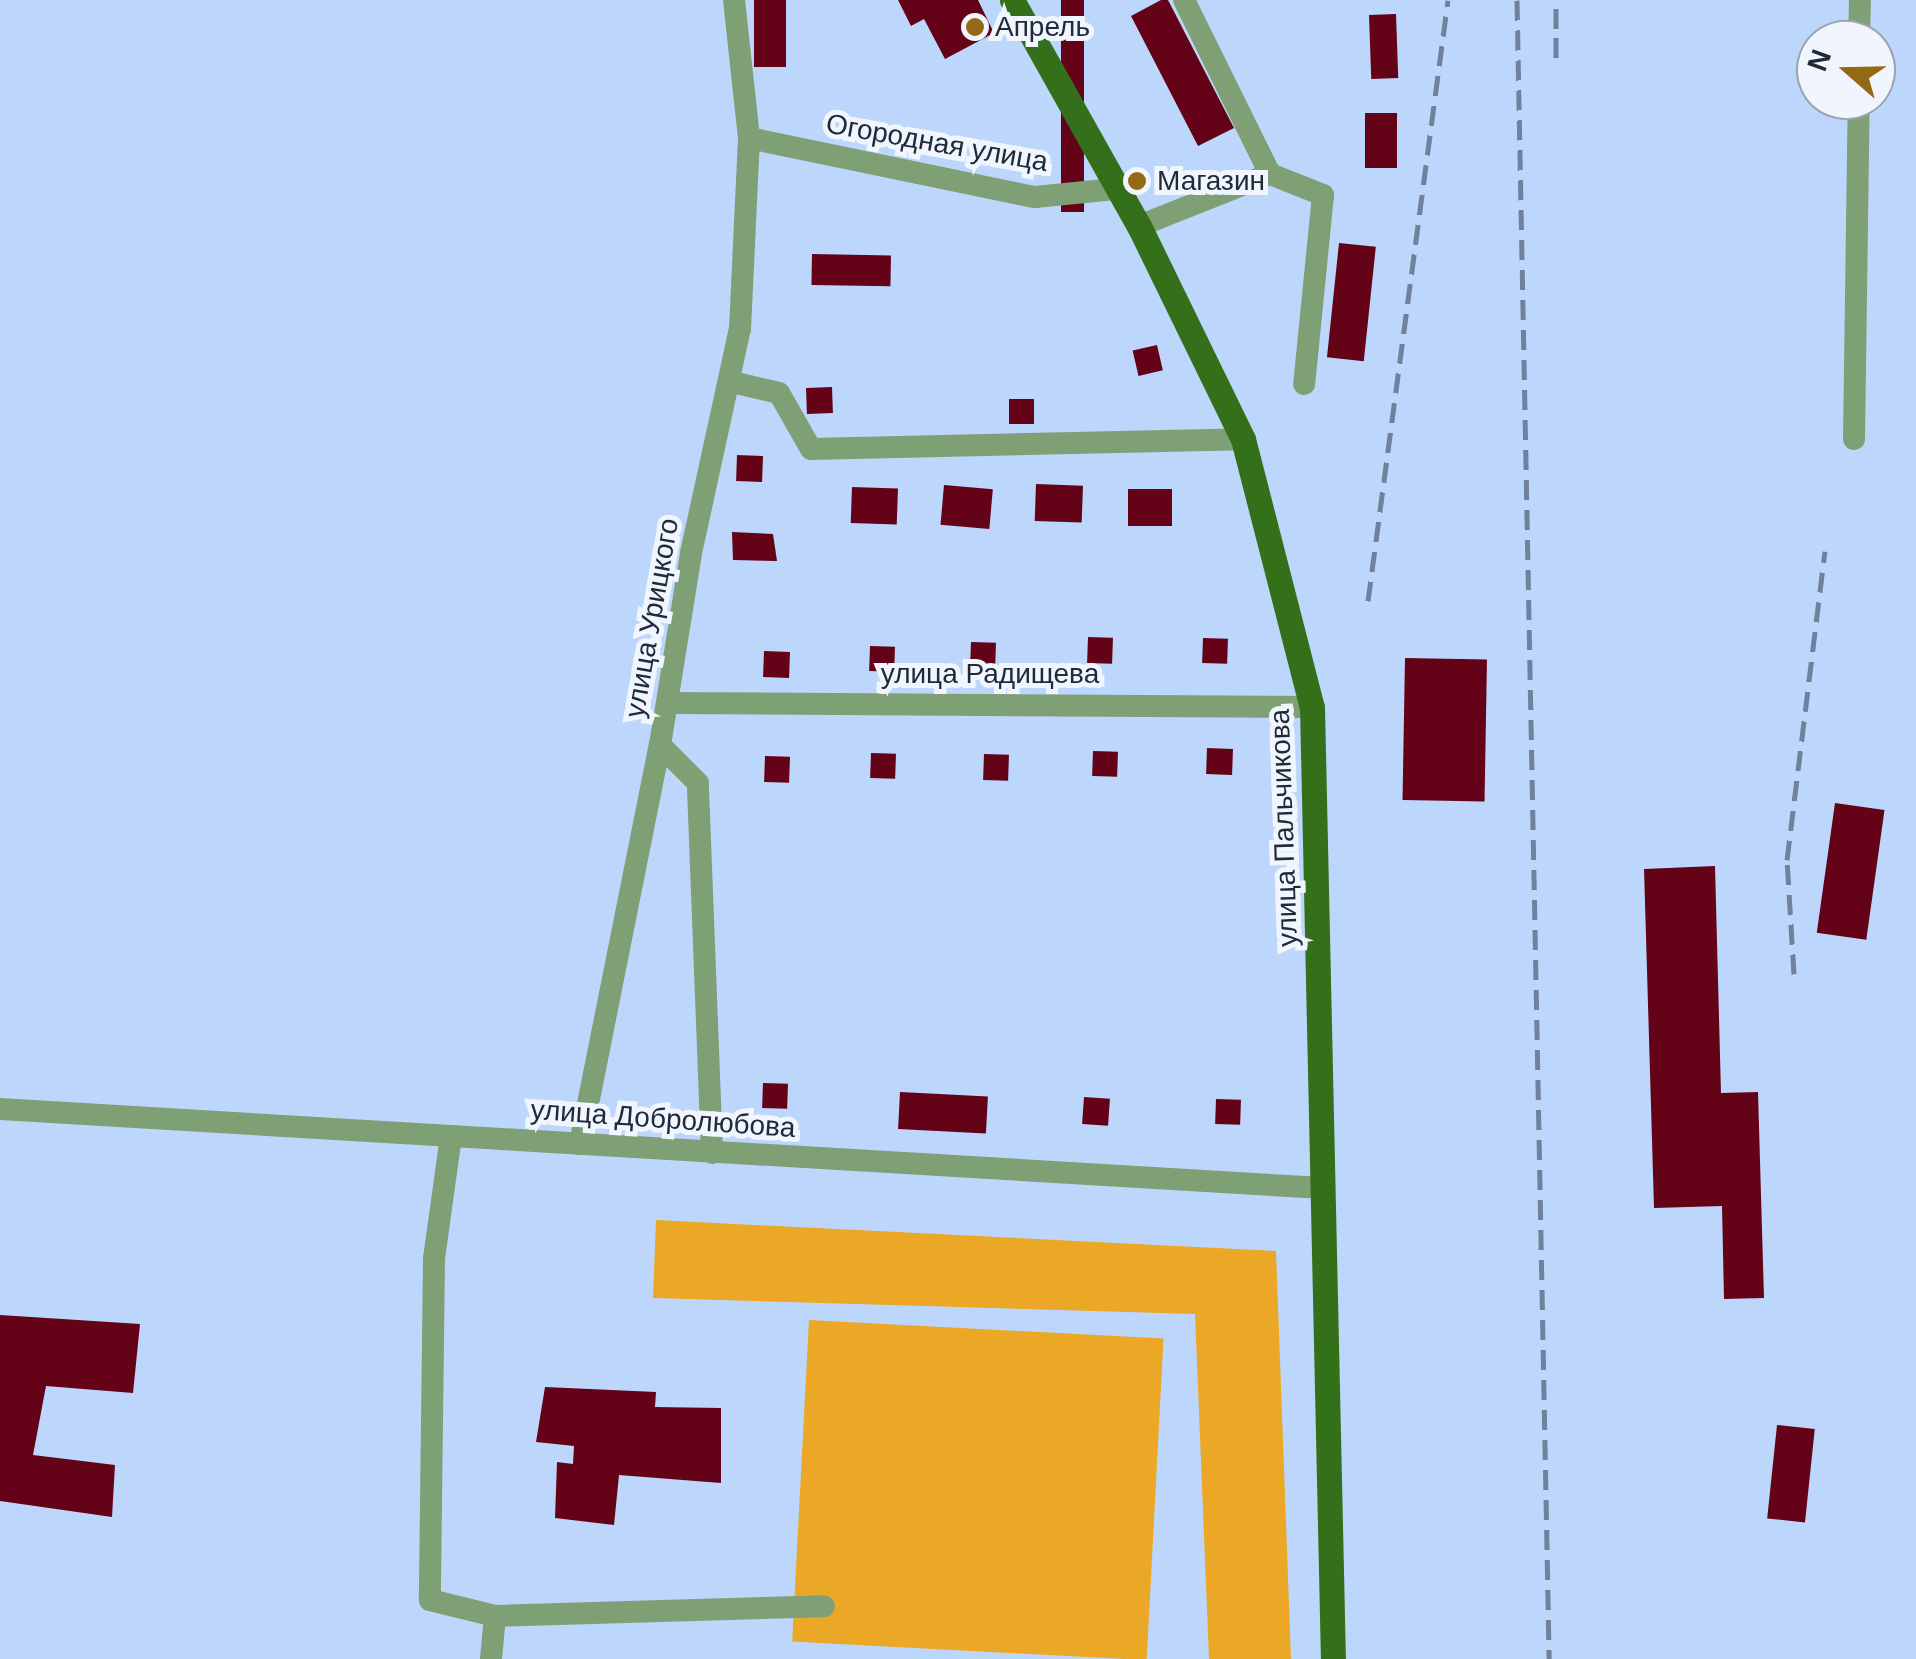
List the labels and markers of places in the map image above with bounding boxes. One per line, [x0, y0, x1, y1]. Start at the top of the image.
place label: Апрель [995, 10, 1090, 44]
marker: Апрель [964, 16, 986, 38]
place label: Магазин [1157, 164, 1265, 198]
marker: Магазин [1126, 170, 1148, 192]

